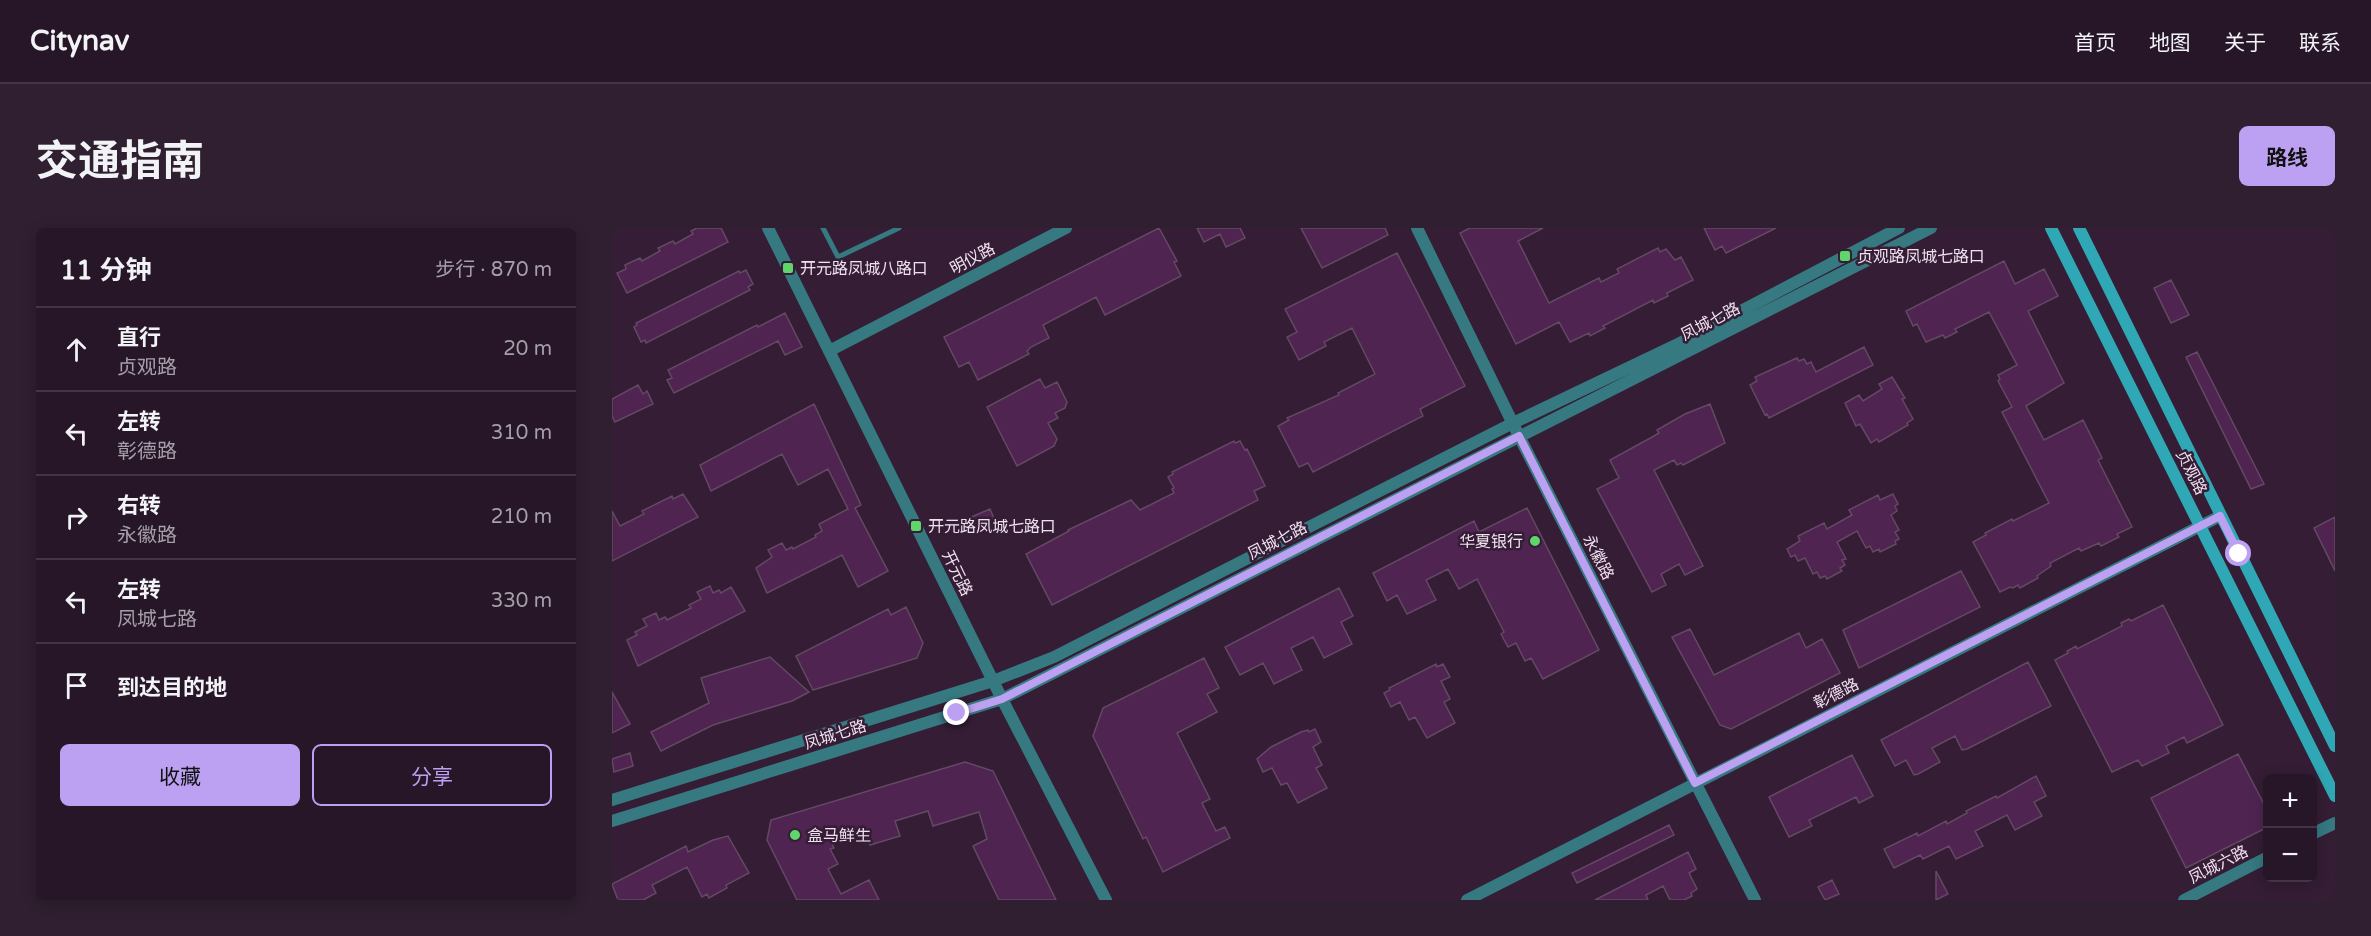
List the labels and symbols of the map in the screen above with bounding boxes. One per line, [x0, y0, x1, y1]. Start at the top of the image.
street label: 明仪路 [947, 239, 998, 279]
place label: 贞观路凤城七路口 [1857, 247, 1985, 267]
marker: 贞观路凤城七路口 [1838, 249, 1852, 263]
place label: 开元路凤城八路口 [800, 259, 928, 279]
marker: 开元路凤城八路口 [781, 261, 795, 275]
street label: 凤城七路 [1677, 298, 1744, 345]
street label: 贞观路 [2171, 447, 2211, 498]
place label: 开元路凤城七路口 [928, 517, 1056, 537]
street label: 凤城七路 [1244, 517, 1311, 564]
marker: 开元路凤城七路口 [909, 519, 923, 533]
place label: 华夏银行 [1459, 532, 1523, 552]
street label: 永徽路 [1578, 532, 1618, 583]
marker: 华夏银行 [1528, 534, 1542, 548]
route start [2225, 540, 2251, 566]
street label: 开元路 [938, 547, 977, 599]
street label: 彰德路 [1811, 674, 1862, 714]
route end [943, 699, 969, 725]
street label: 凤城七路 [802, 716, 869, 754]
place label: 盒马鲜生 [807, 826, 871, 846]
marker: 盒马鲜生 [788, 828, 802, 842]
street label: 凤城六路 [2185, 841, 2252, 888]

